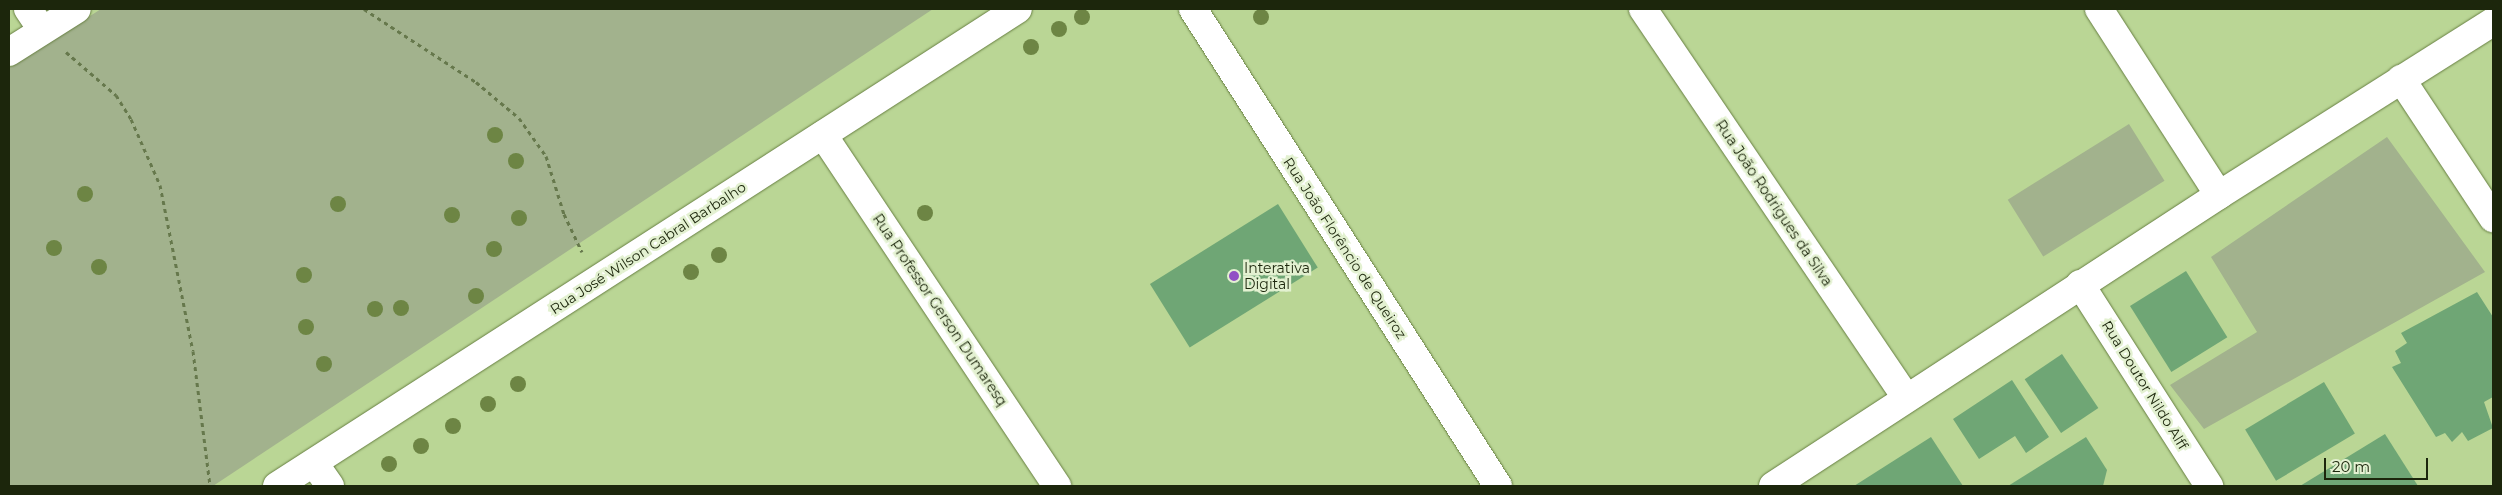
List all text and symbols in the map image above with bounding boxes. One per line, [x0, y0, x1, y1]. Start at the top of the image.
street label: Rua João Rodrigues da Silva [1712, 117, 1836, 289]
street label: Rua João Florêncio de Queiroz [1280, 154, 1410, 342]
street label: Rua José Wilson Cabral Barbalho [547, 178, 749, 318]
street label: Rua Professor Gerson Dumaresq [869, 211, 1011, 409]
place label: Interativa Digital [1244, 260, 1310, 292]
marker: Interativa Digital [1228, 270, 1240, 282]
street label: Rua Doutor Nildo Alff [2098, 317, 2192, 453]
scale bar [2327, 448, 2431, 480]
text: 20 m [2332, 457, 2370, 476]

